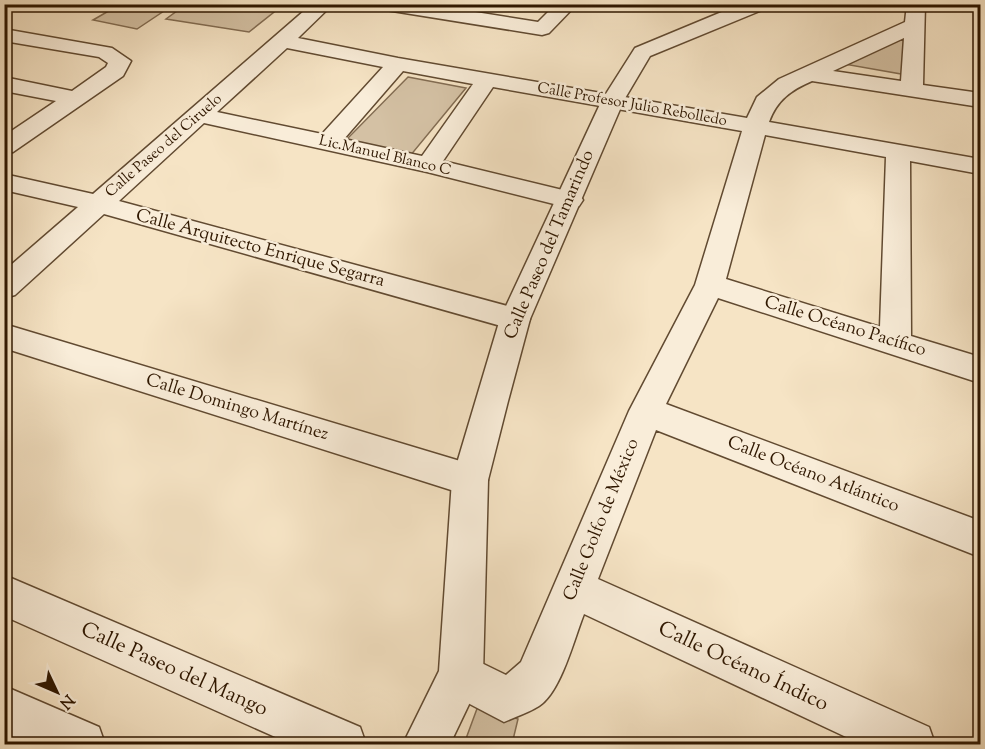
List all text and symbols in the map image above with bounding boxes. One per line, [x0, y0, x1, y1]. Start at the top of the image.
street label: Calle Profesor Julio Rebolledo [536, 78, 728, 132]
street label: Calle Paseo del Ciruelo [101, 89, 227, 203]
street label: Lic.Manuel Blanco C [317, 131, 453, 181]
street label: Calle Paseo del Tamarindo [498, 146, 602, 344]
street label: Calle Arquitecto Enrique Segarra [133, 203, 387, 295]
street label: Calle Océano Pacífico [761, 290, 929, 364]
street label: Calle Domingo Martínez [142, 368, 332, 448]
street label: Calle Océano Atlántico [723, 430, 903, 520]
street label: Calle Golfo de México [557, 435, 647, 605]
street label: Calle Océano Índico [653, 614, 833, 720]
street label: Calle Paseo del Mango [76, 615, 272, 725]
north arrow [27, 662, 87, 722]
text: N [53, 688, 79, 713]

